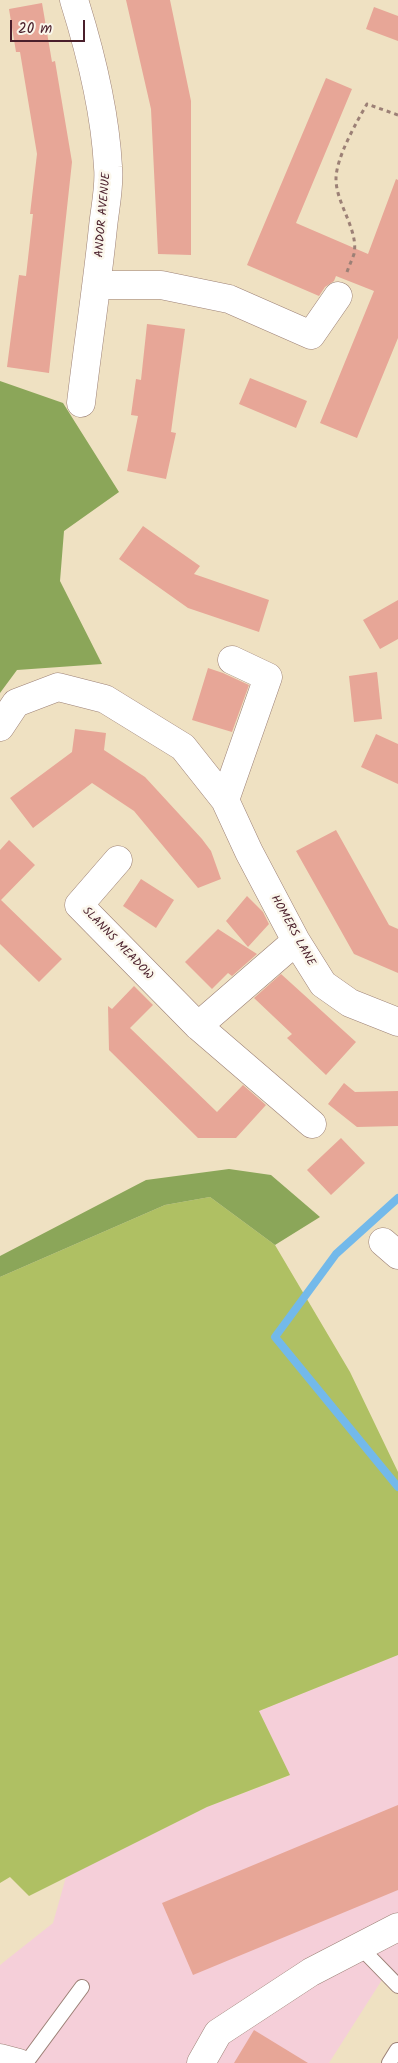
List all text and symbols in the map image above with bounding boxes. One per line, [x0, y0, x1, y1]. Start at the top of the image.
scale bar [12, 10, 88, 42]
text: 20 m [18, 17, 52, 41]
street label: ANDOR AVENUE [93, 172, 115, 258]
street label: HOMERS LANE [267, 893, 317, 969]
street label: SLANNS MEADOW [79, 905, 155, 983]

